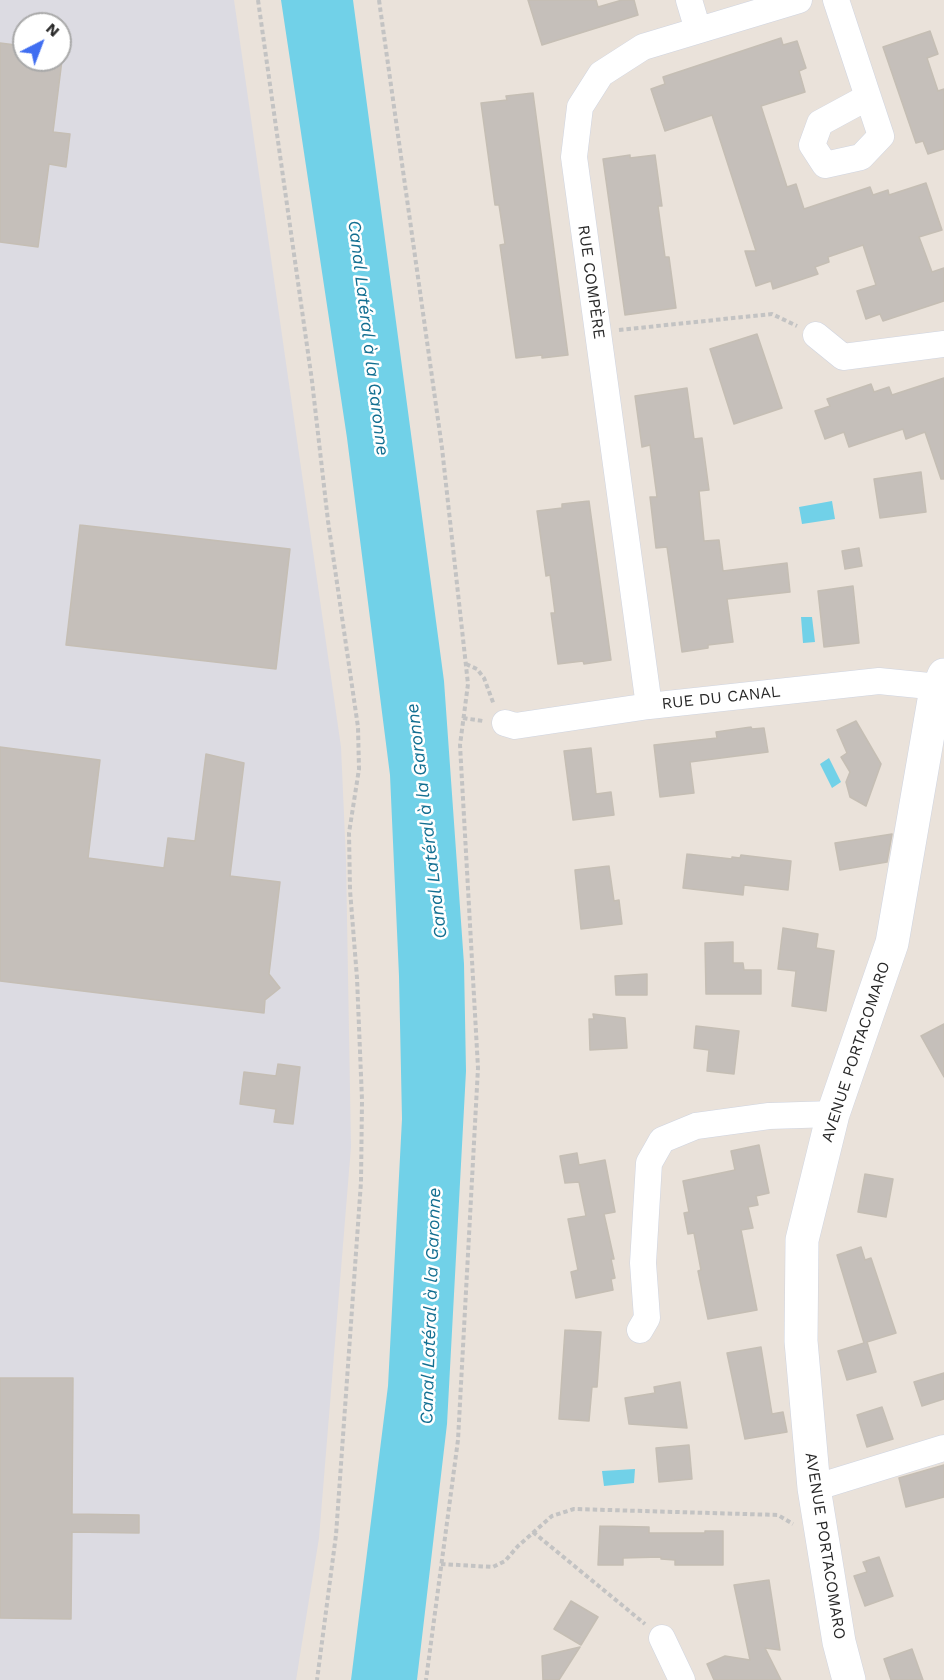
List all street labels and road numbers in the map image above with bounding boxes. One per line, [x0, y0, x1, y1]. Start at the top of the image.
street label: RUE COMPÈRE [573, 224, 609, 340]
street label: RUE DU CANAL [661, 682, 781, 714]
street label: AVENUE PORTACOMARO [818, 959, 894, 1145]
street label: AVENUE PORTACOMARO [801, 1451, 849, 1641]

